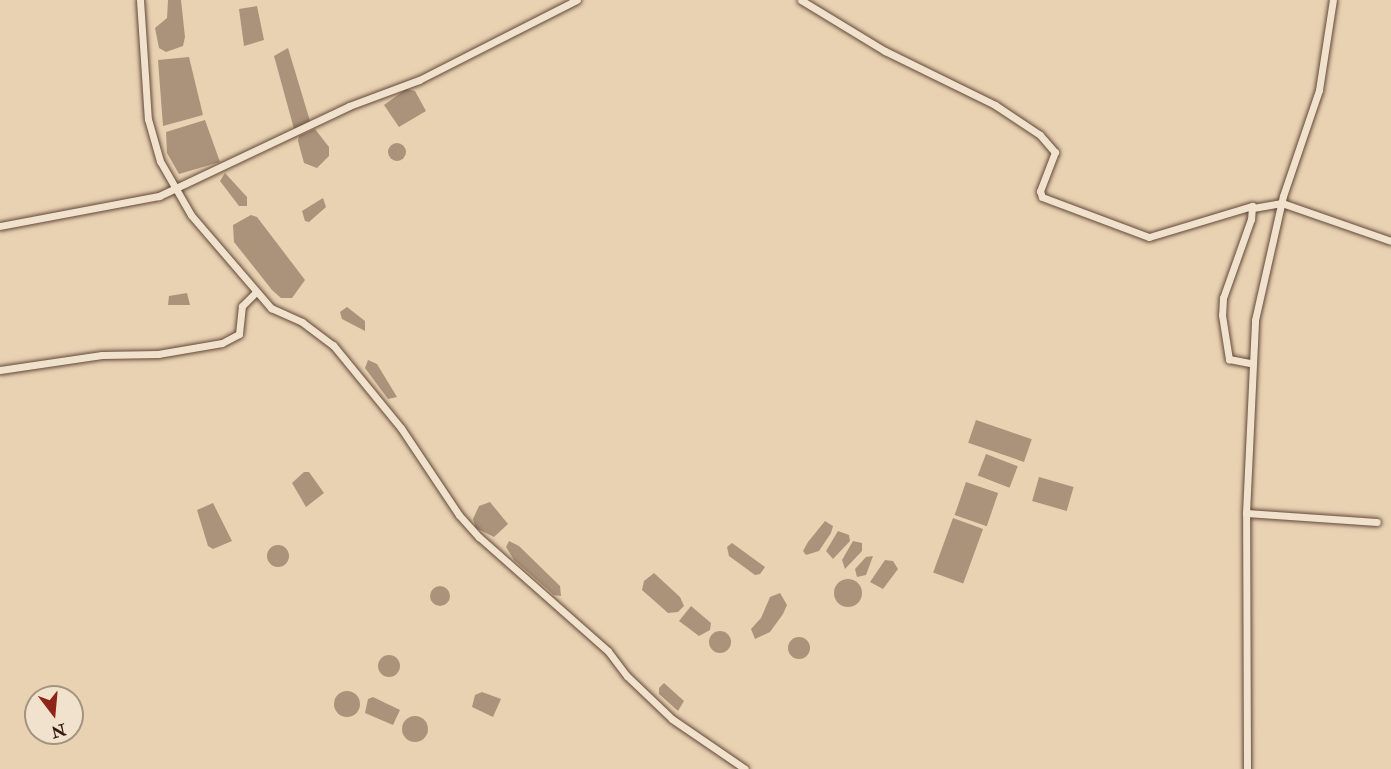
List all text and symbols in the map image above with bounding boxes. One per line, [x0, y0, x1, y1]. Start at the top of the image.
north arrow [24, 685, 84, 745]
text: N [49, 719, 68, 742]

